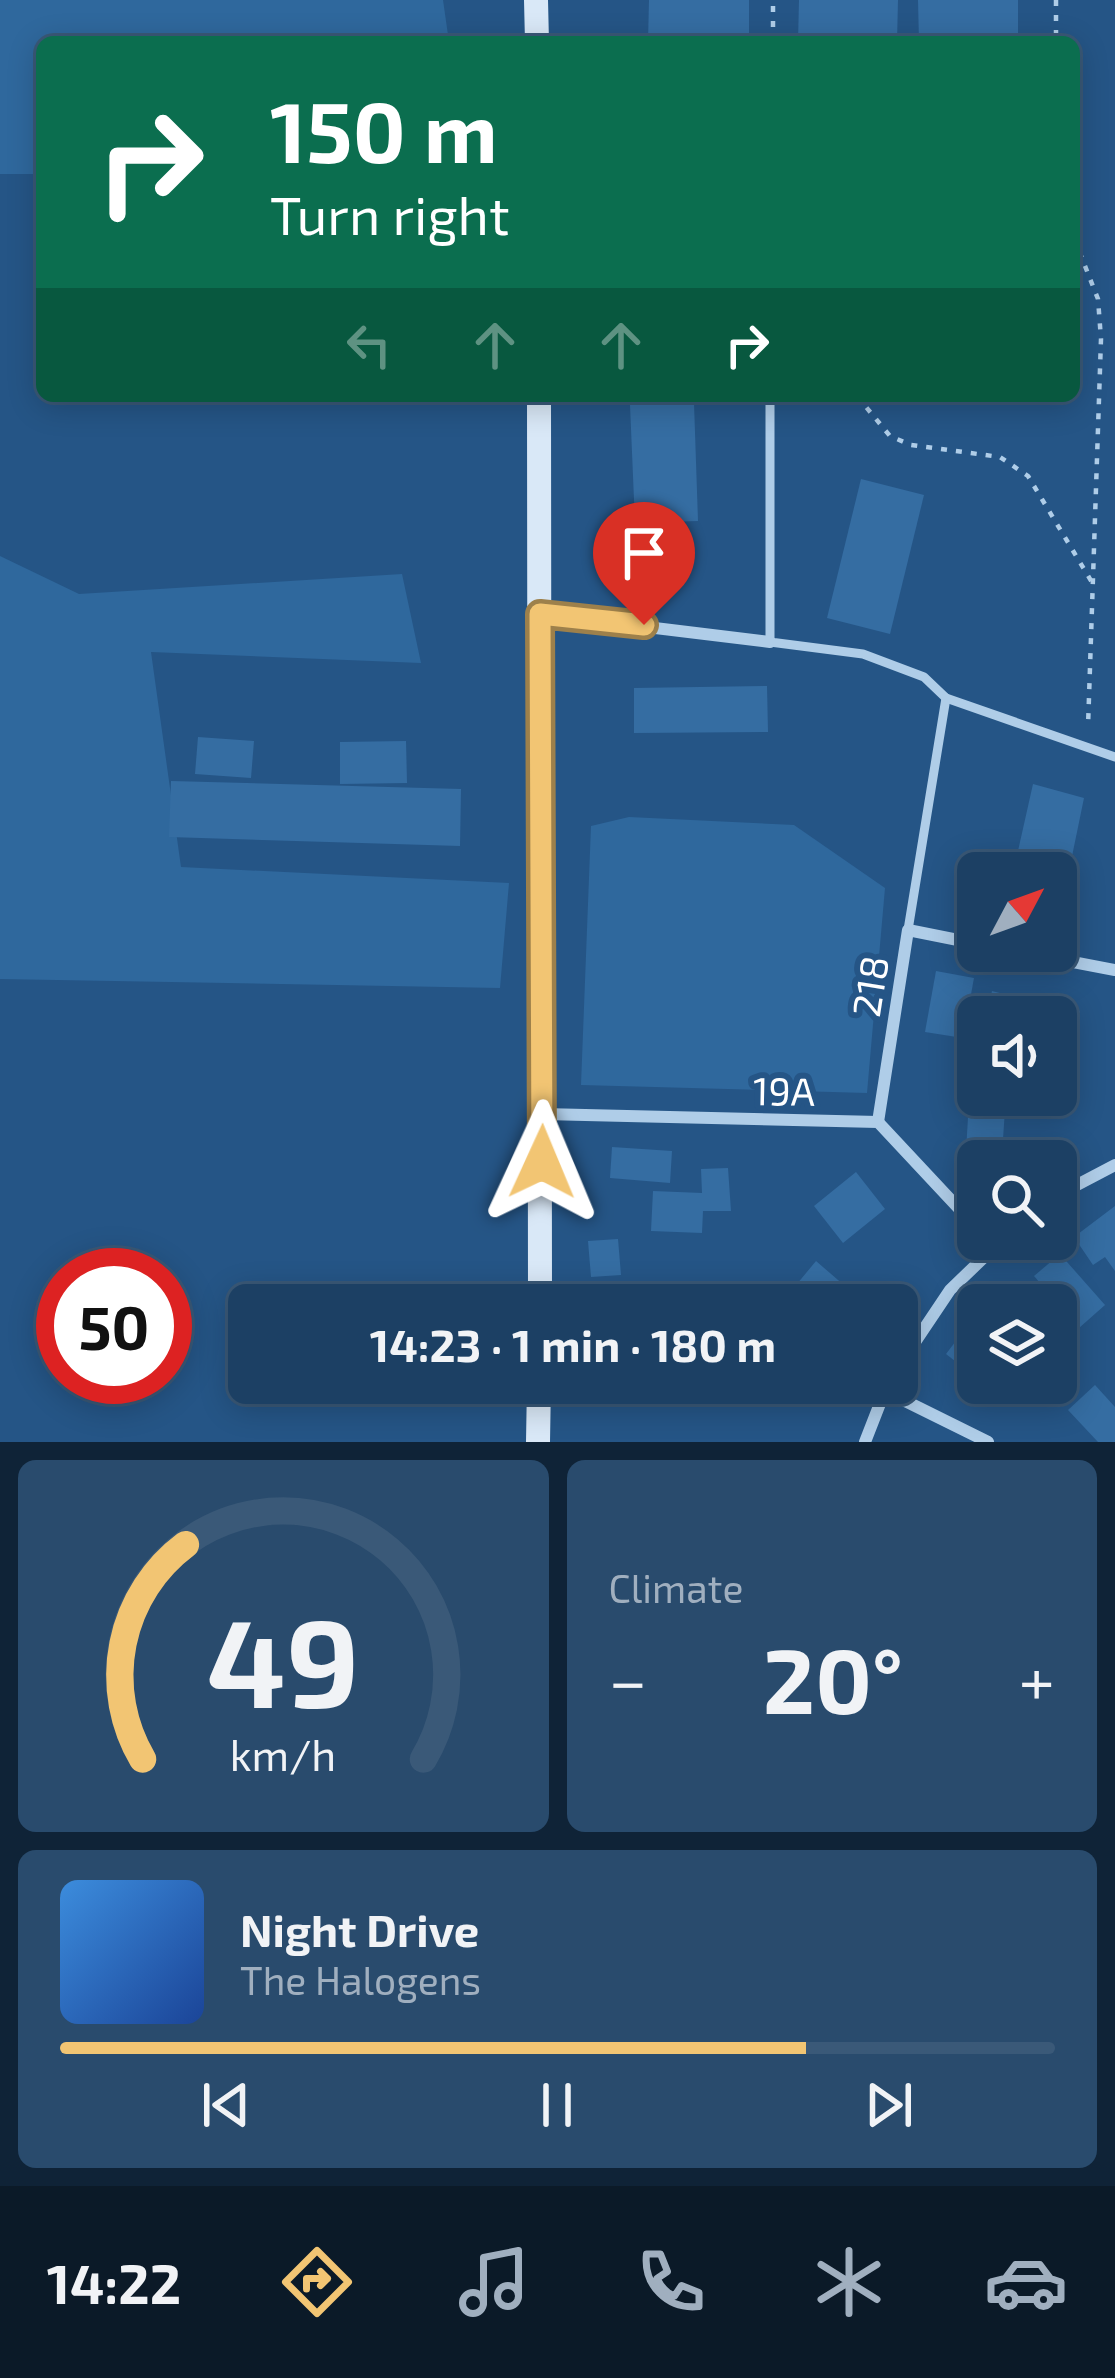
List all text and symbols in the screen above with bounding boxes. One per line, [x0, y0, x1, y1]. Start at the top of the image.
text: 150 m [270, 79, 498, 180]
icon: right [72, 84, 228, 240]
text: Turn right [270, 181, 510, 246]
icon: left [336, 312, 402, 378]
icon: ahead [462, 312, 528, 378]
icon: ahead [588, 312, 654, 378]
icon: right [714, 312, 780, 378]
pin [593, 502, 695, 625]
icon: arrive [611, 520, 677, 586]
north arrow [957, 852, 1077, 972]
map controls [957, 852, 1077, 1404]
street label: 218 [841, 952, 897, 1020]
button: sound [957, 996, 1077, 1116]
street label: 19A [753, 1066, 815, 1114]
position arrow [479, 1099, 605, 1225]
button: search [957, 1140, 1077, 1260]
speed limit sign: 50 [36, 1248, 192, 1404]
button: layers [957, 1284, 1077, 1404]
text: 14:23 · 1 min · 180 m [370, 1317, 776, 1371]
text: Climate [609, 1564, 743, 1611]
text: 49 [207, 1583, 360, 1733]
text: 20° [763, 1624, 903, 1732]
text: − [609, 1639, 647, 1718]
text: + [1019, 1639, 1055, 1718]
text: km/h [230, 1728, 336, 1780]
text: Night Drive [240, 1902, 479, 1956]
text: The Halogens [240, 1956, 481, 2003]
icon: previous [193, 2072, 259, 2138]
icon: pause [524, 2072, 590, 2138]
icon: next [856, 2072, 922, 2138]
icon: directions [275, 2240, 359, 2324]
icon: music [452, 2240, 536, 2324]
icon: phone [629, 2240, 713, 2324]
icon: climate [807, 2240, 891, 2324]
icon: car [984, 2240, 1068, 2324]
text: 14:22 [47, 2250, 181, 2315]

